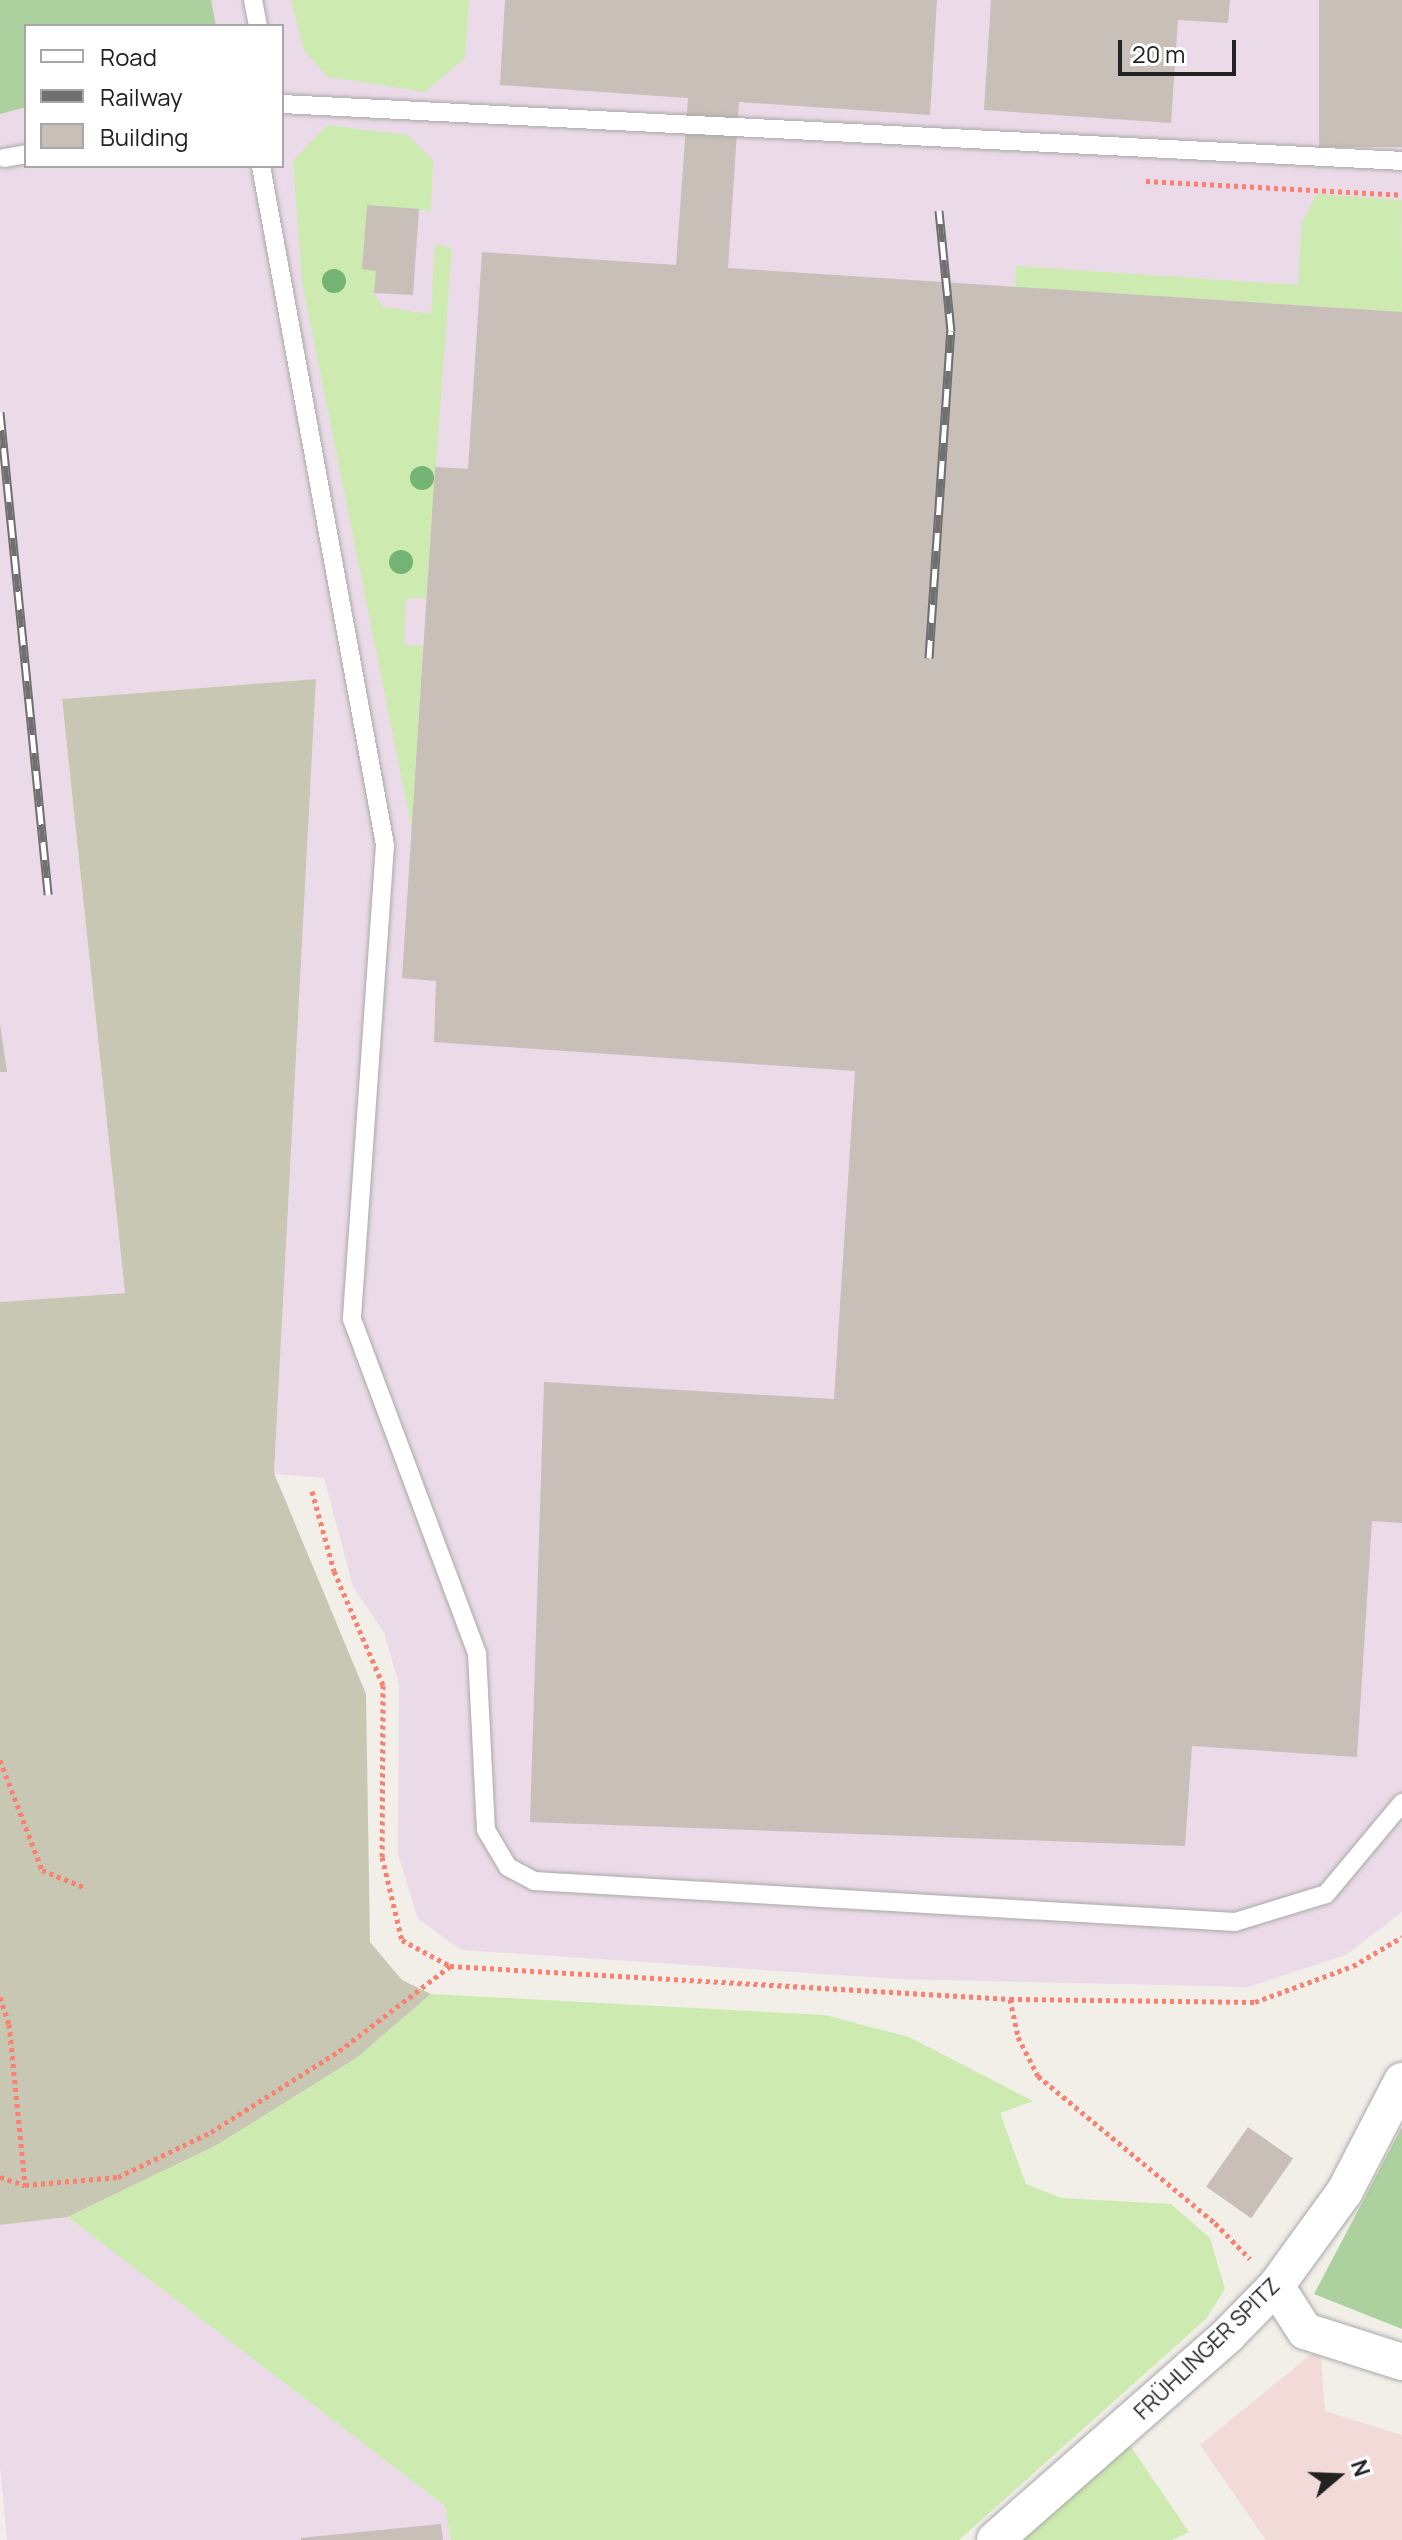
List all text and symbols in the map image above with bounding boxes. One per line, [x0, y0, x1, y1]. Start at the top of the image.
legend [24, 24, 284, 168]
scale bar [1122, 24, 1240, 74]
text: 20 m [1132, 37, 1185, 70]
text: Road [100, 40, 157, 73]
text: Railway [100, 80, 183, 113]
text: Building [100, 120, 188, 153]
street label: FRÜHLINGER SPITZ [1129, 2273, 1285, 2425]
north arrow [1298, 2436, 1378, 2516]
text: N [1344, 2456, 1377, 2481]

